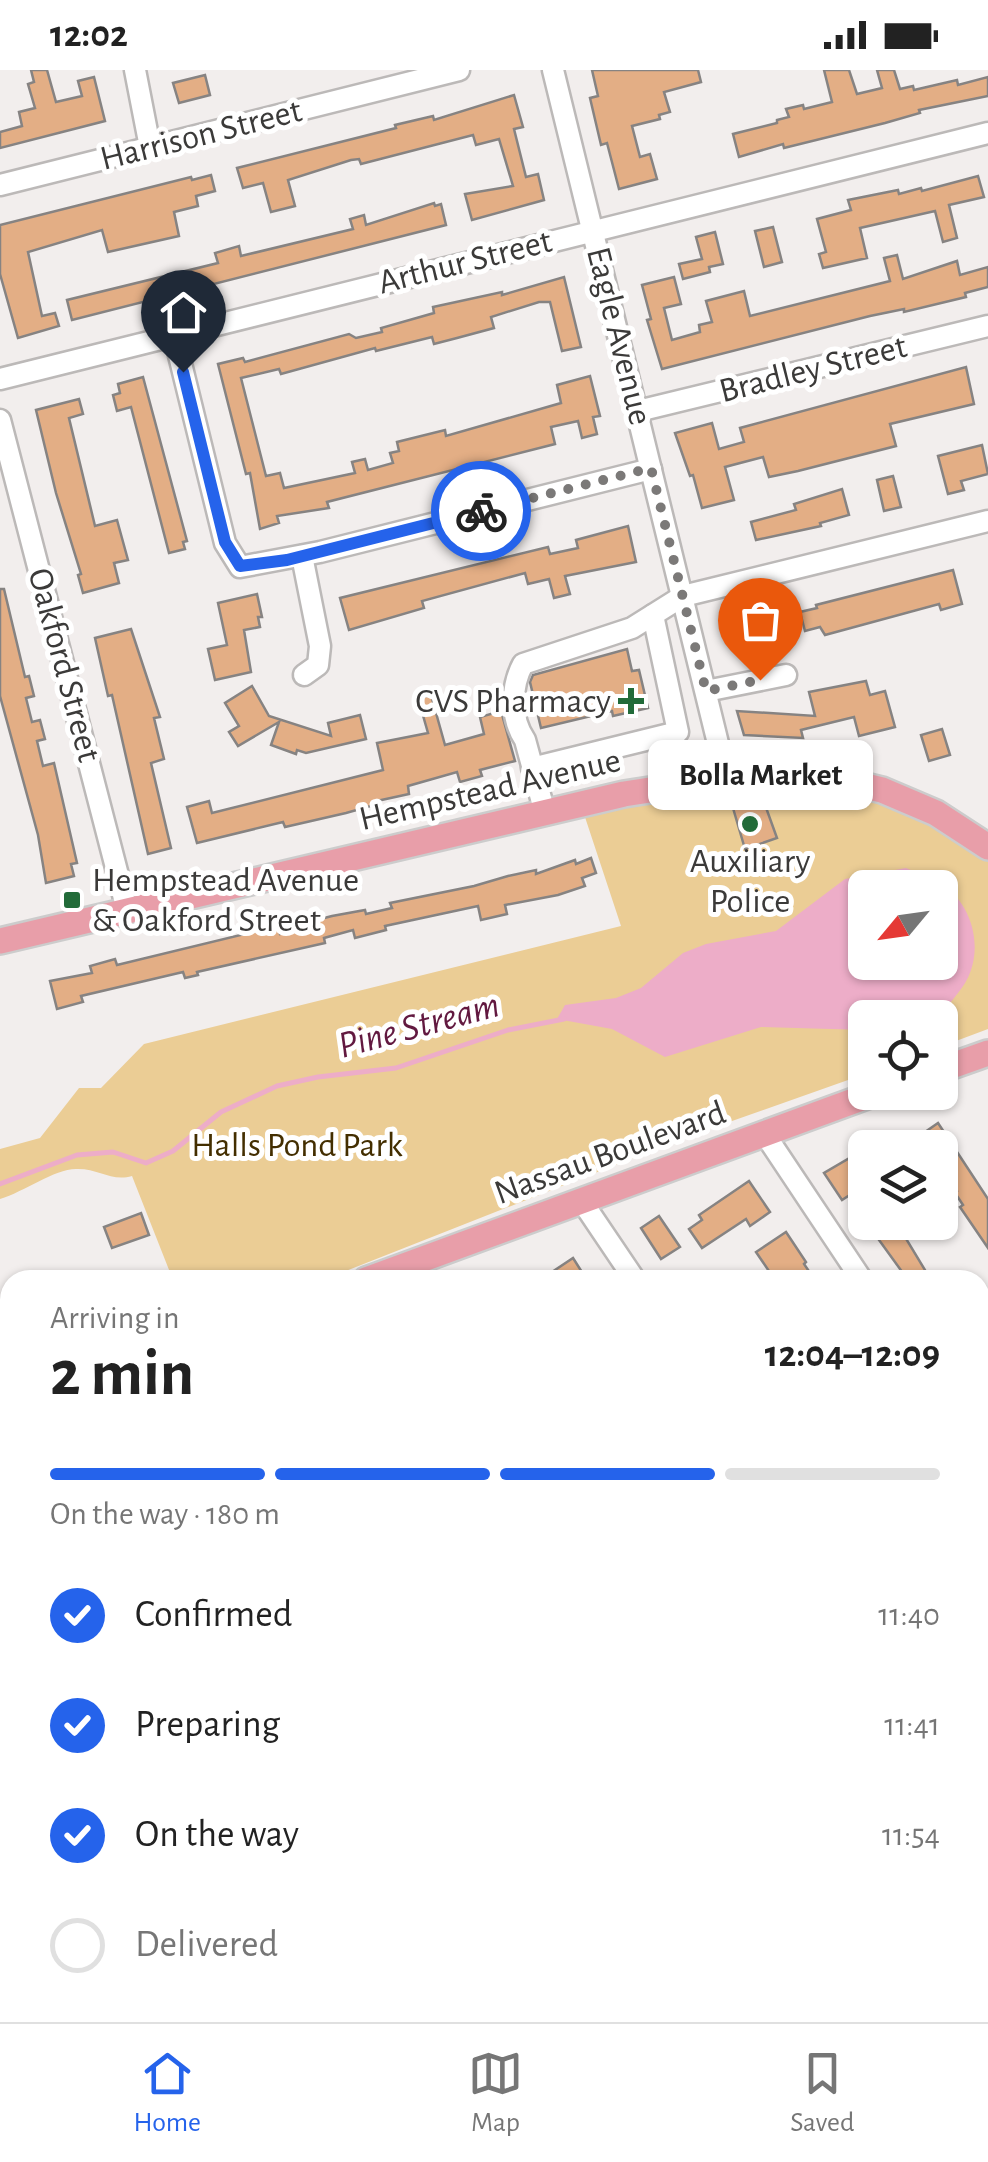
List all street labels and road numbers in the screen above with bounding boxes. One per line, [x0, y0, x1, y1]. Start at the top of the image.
street label: Harrison Street [97, 93, 305, 177]
street label: Arthur Street [375, 224, 555, 300]
street label: Eagle Avenue [580, 243, 658, 429]
street label: Bradley Street [716, 329, 910, 409]
street label: Oakford Street [21, 564, 107, 766]
street label: Hempstead Avenue [356, 743, 624, 837]
street label: Nassau Boulevard [490, 1095, 730, 1211]

